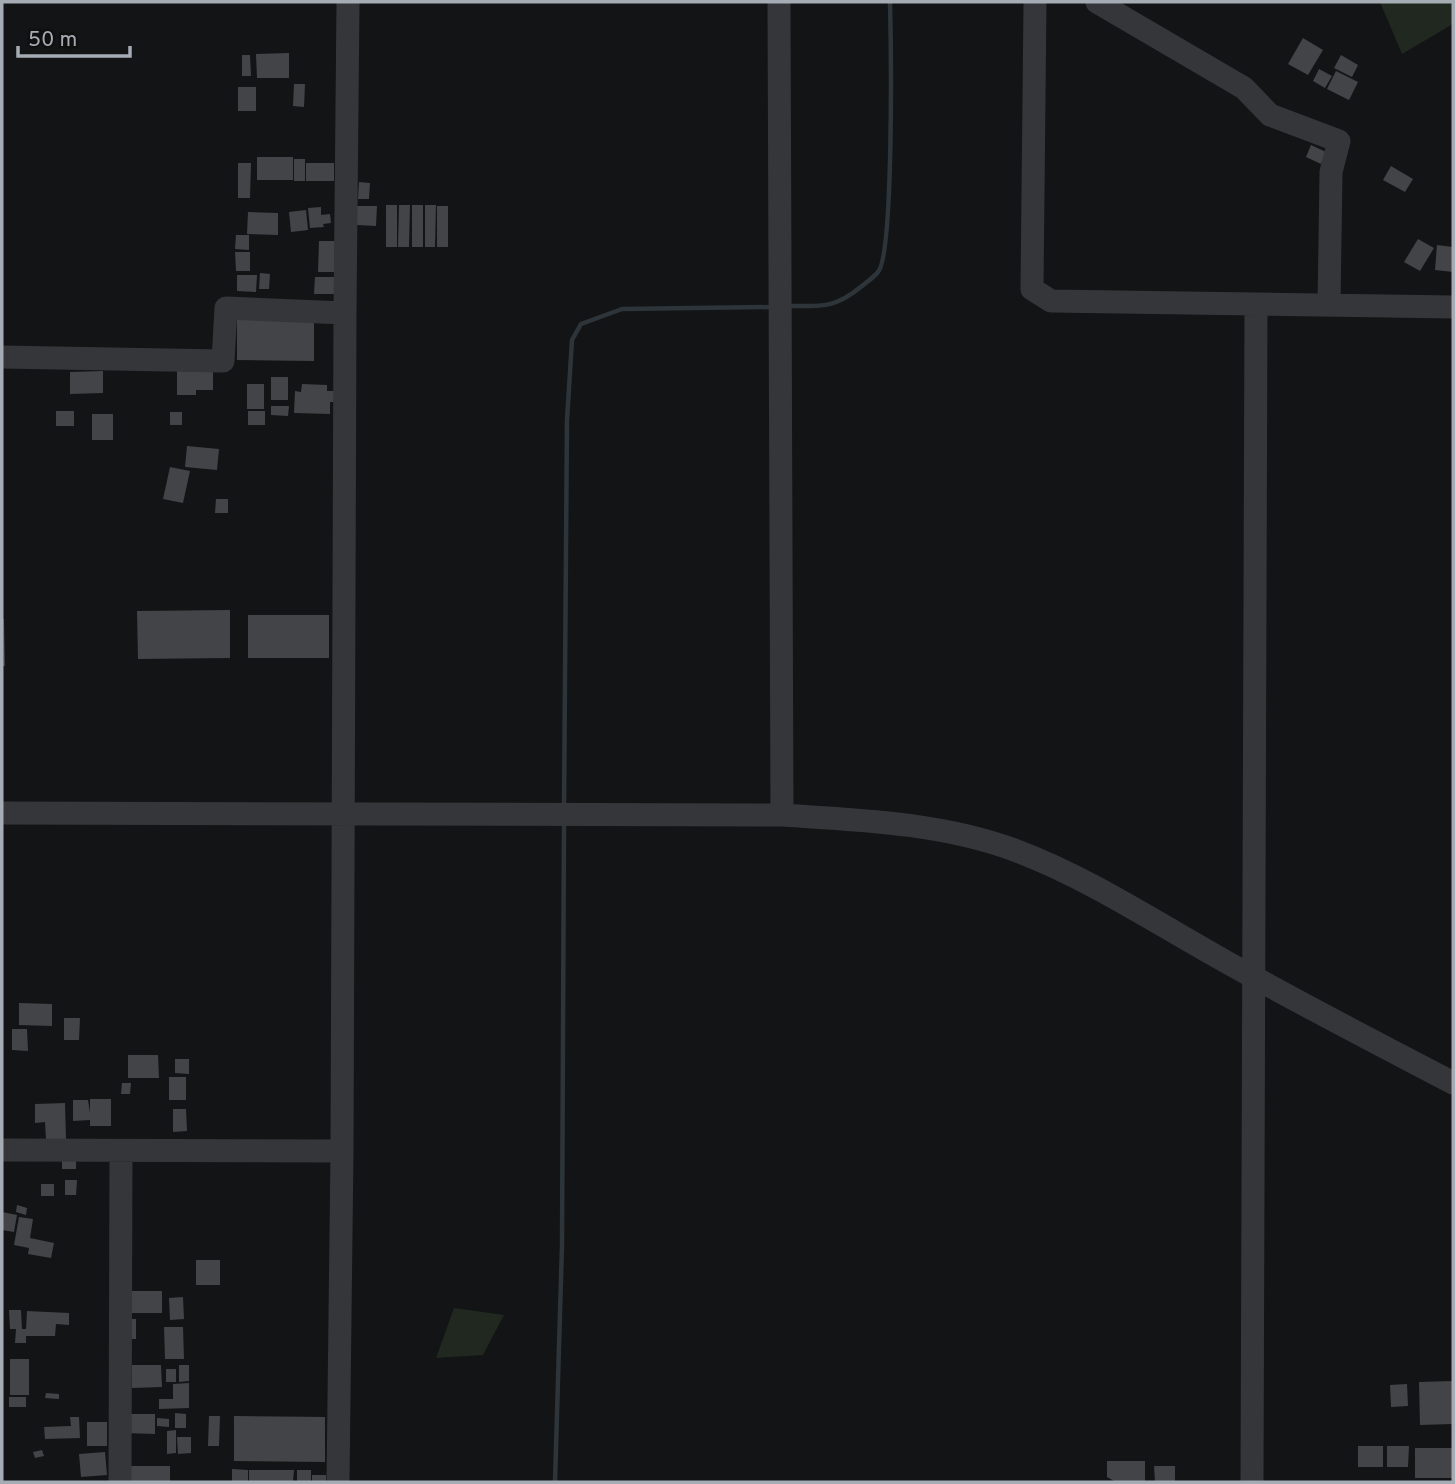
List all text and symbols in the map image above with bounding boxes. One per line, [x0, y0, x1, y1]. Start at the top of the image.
scale bar [18, 14, 130, 58]
text: 50 m [28, 27, 77, 54]

